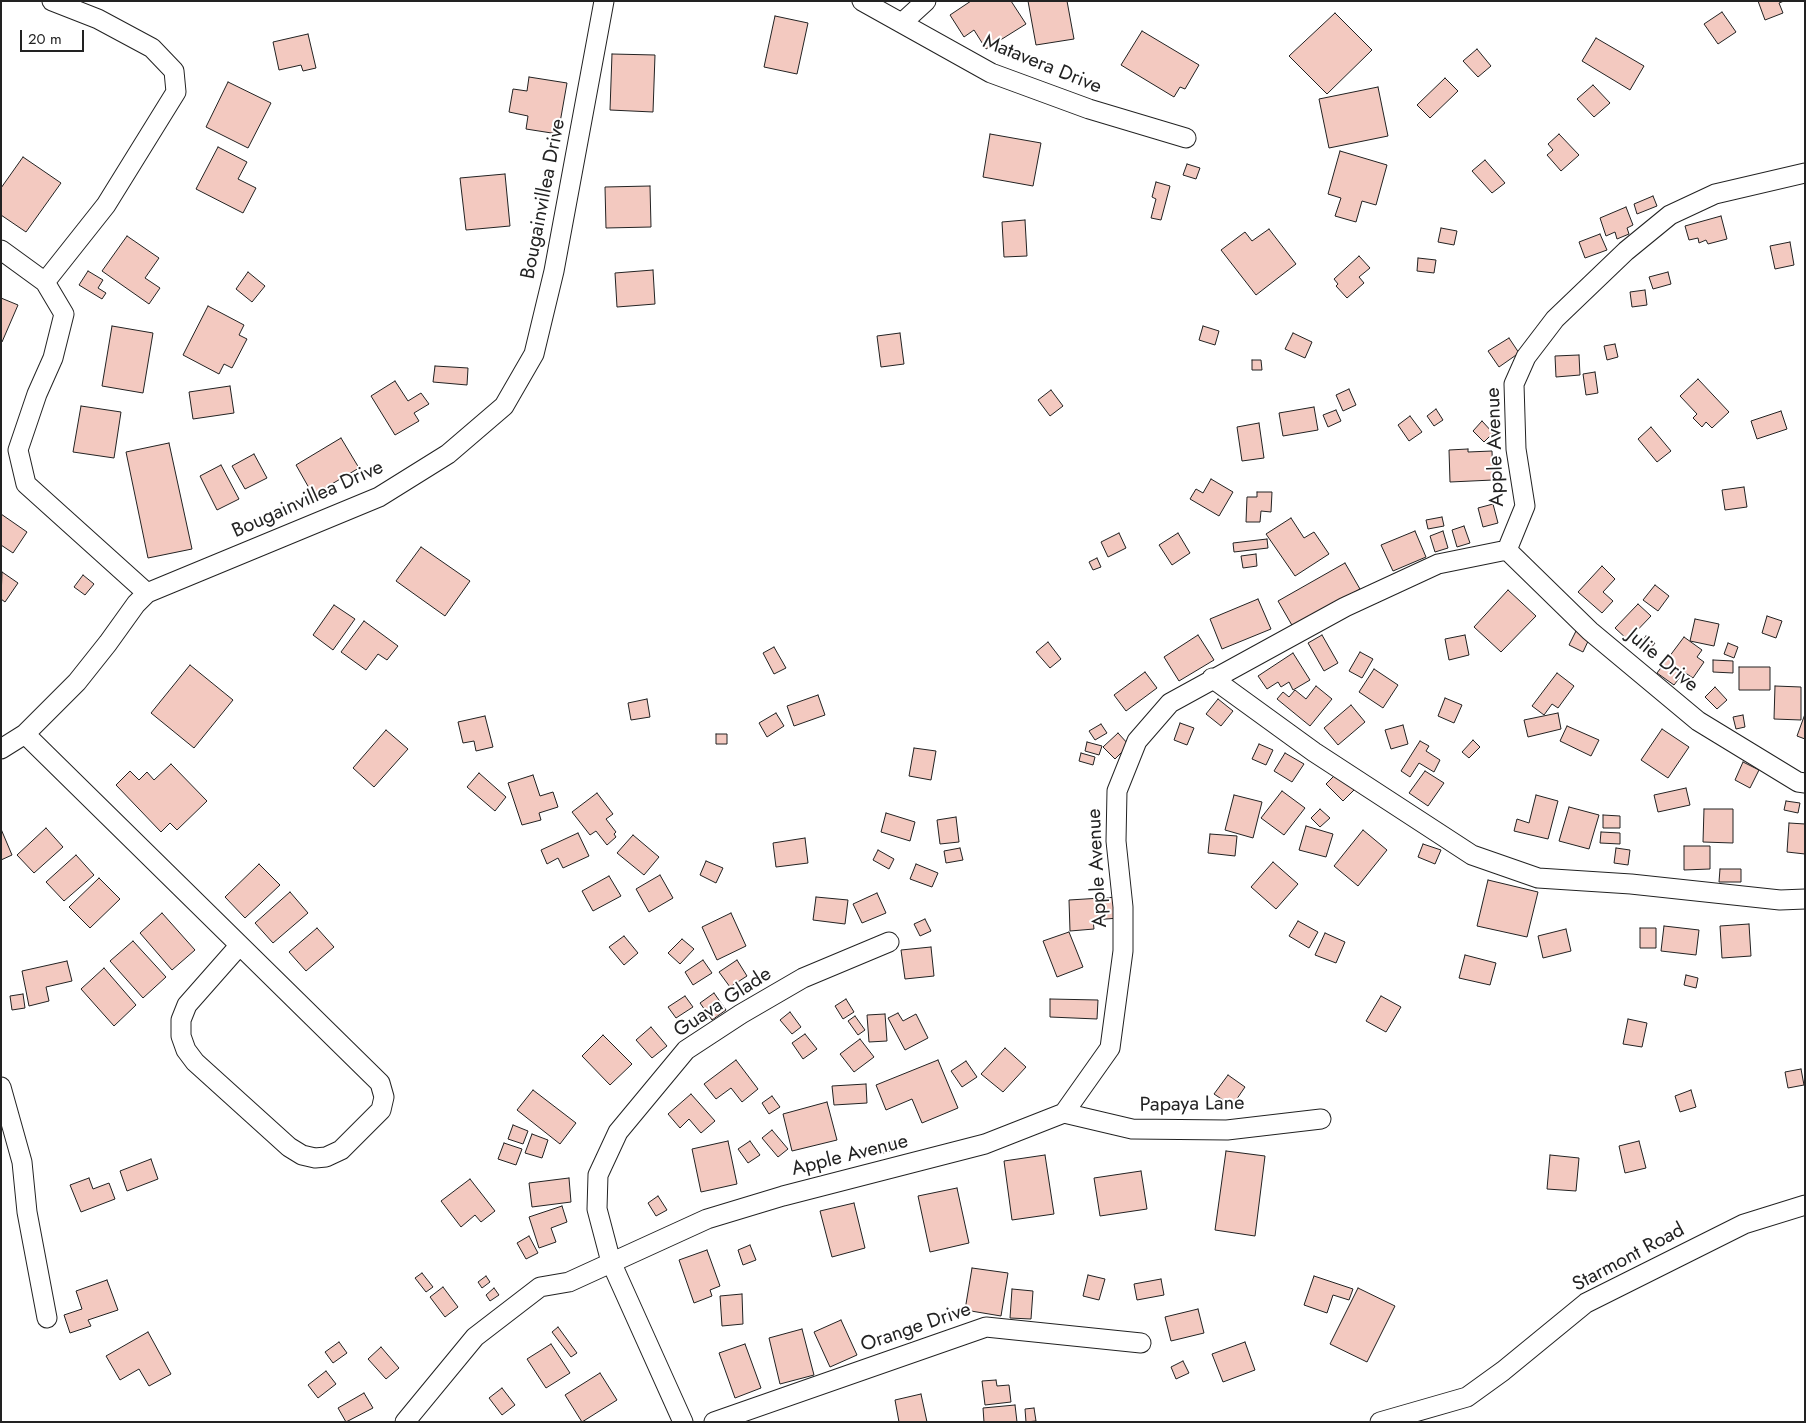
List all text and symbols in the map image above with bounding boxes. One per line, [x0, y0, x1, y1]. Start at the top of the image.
scale bar [22, 20, 86, 52]
text: 20 m [28, 28, 62, 50]
street label: Matavera Drive [979, 30, 1105, 100]
street label: Bougainvillea Drive [517, 117, 571, 281]
street label: Apple Avenue [1482, 387, 1510, 507]
street label: Bougainvillea Drive [229, 456, 387, 544]
street label: Julie Drive [1621, 624, 1703, 698]
street label: Apple Avenue [1083, 808, 1113, 928]
street label: Guava Glade [670, 963, 776, 1043]
street label: Papaya Lane [1139, 1092, 1245, 1118]
street label: Apple Avenue [789, 1130, 911, 1182]
street label: Starmont Road [1569, 1218, 1689, 1298]
street label: Orange Drive [858, 1298, 974, 1358]

